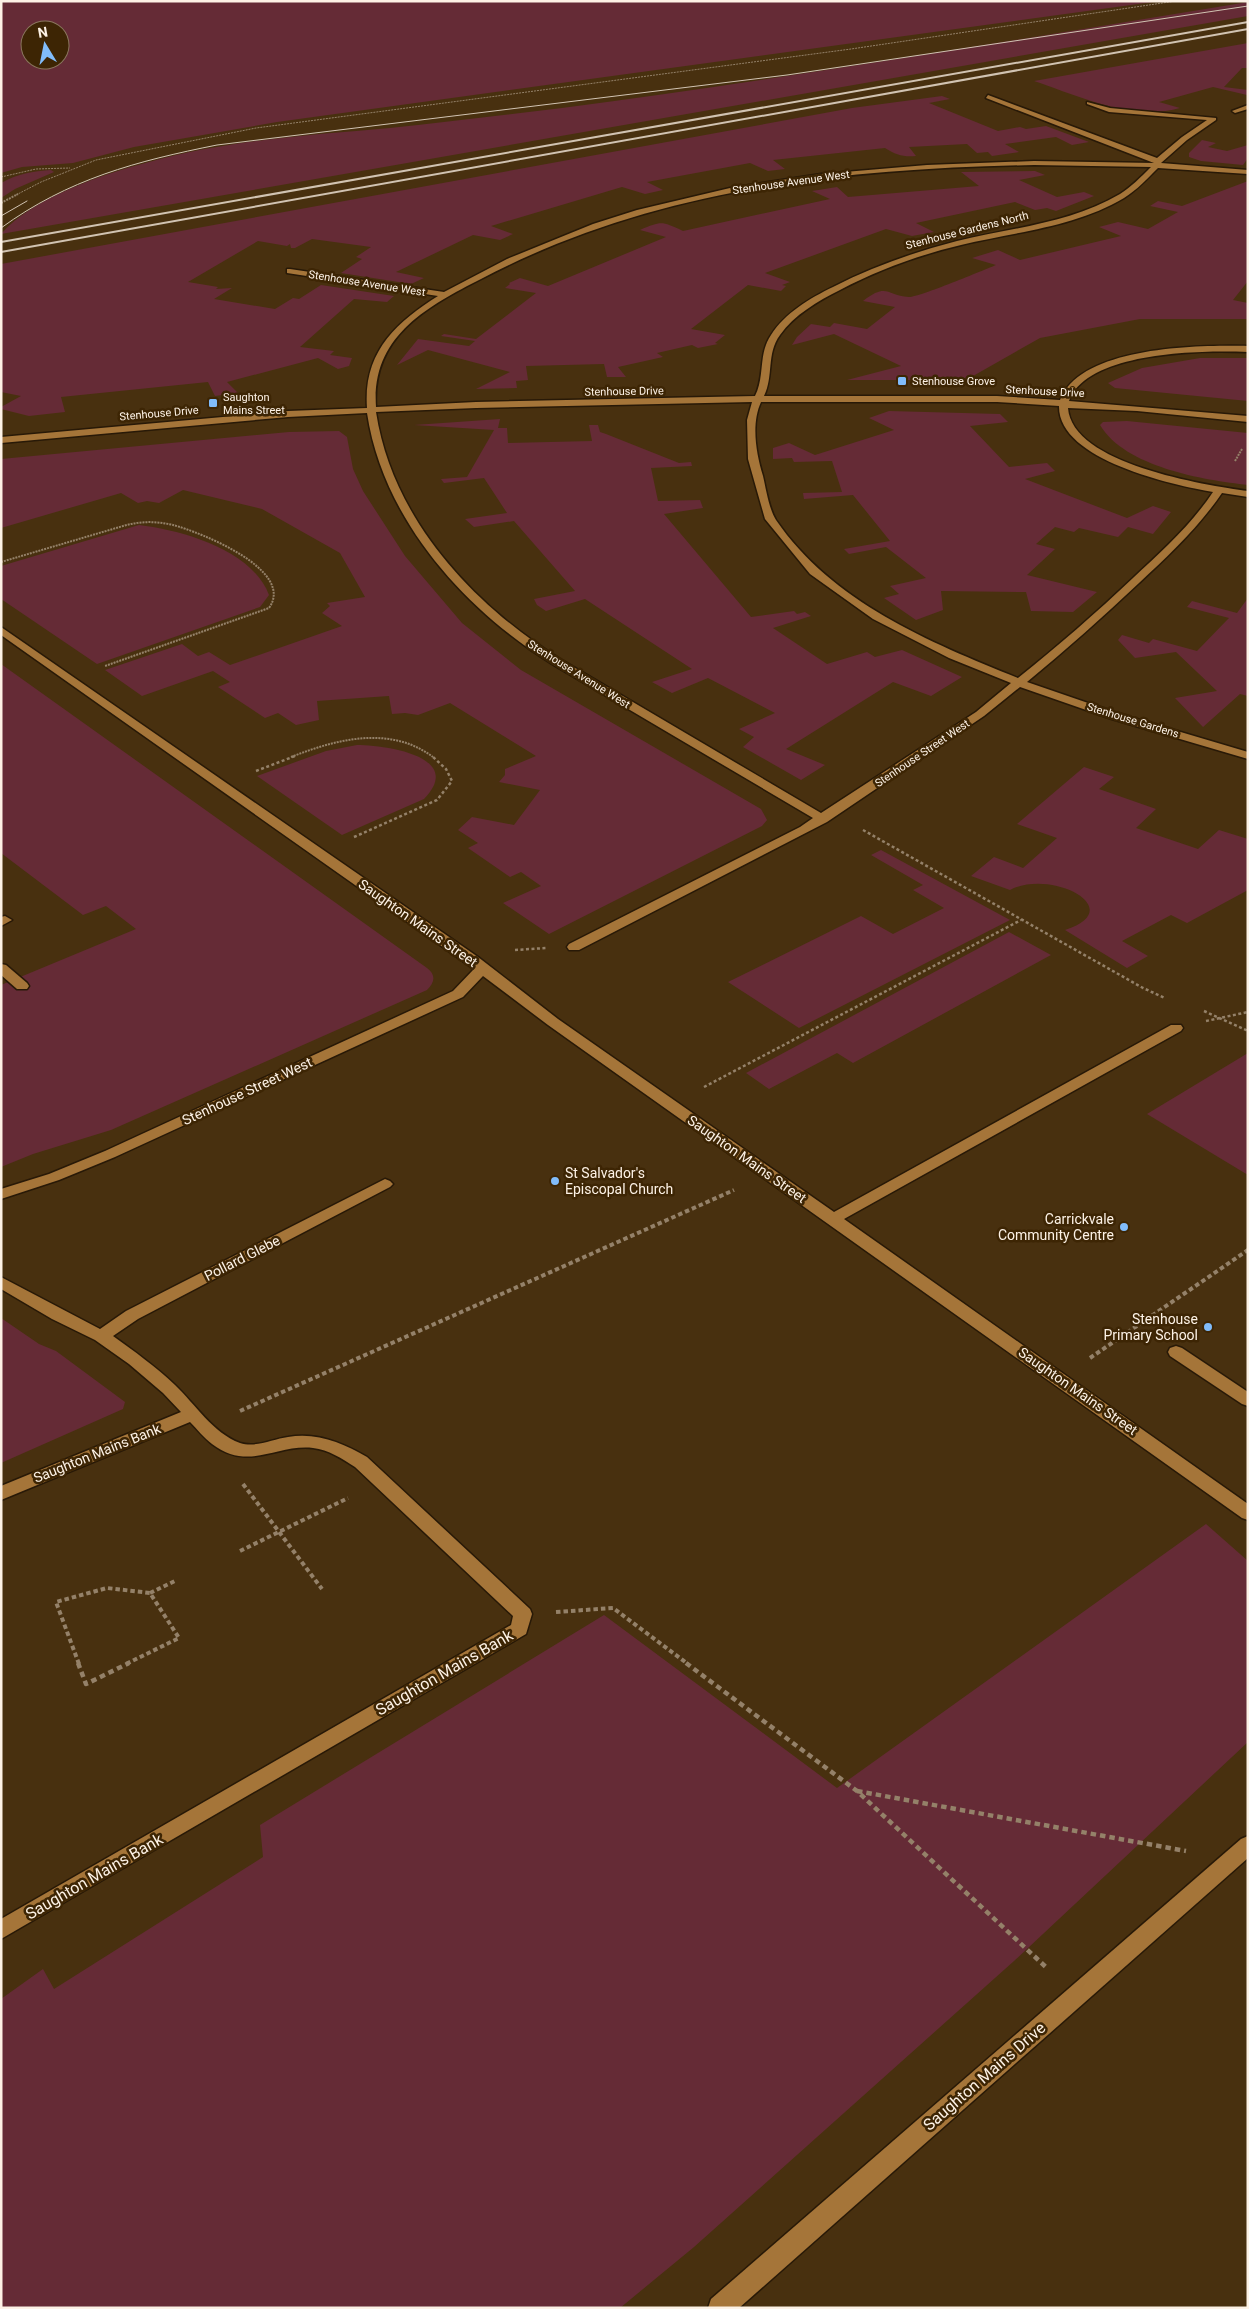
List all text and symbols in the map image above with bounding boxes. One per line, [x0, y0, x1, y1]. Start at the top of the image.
north arrow [20, 20, 70, 70]
text: N [36, 23, 49, 41]
street label: Stenhouse Avenue West [732, 168, 851, 197]
street label: Stenhouse Gardens North [904, 209, 1030, 252]
street label: Stenhouse Avenue West [308, 268, 427, 299]
marker: Stenhouse Grove [896, 375, 908, 387]
place label: Stenhouse Grove [912, 375, 995, 388]
street label: Stenhouse Drive [1005, 383, 1085, 400]
street label: Stenhouse Drive [584, 384, 664, 399]
place label: Saughton Mains Street [223, 391, 285, 417]
marker: Saughton Mains Street [207, 397, 219, 409]
street label: Stenhouse Drive [119, 404, 199, 423]
street label: Stenhouse Avenue West [525, 638, 633, 711]
street label: Stenhouse Gardens [1085, 700, 1181, 741]
street label: Stenhouse Street West [873, 717, 972, 790]
street label: Saughton Mains Street [355, 876, 481, 970]
street label: Stenhouse Street West [180, 1054, 315, 1128]
street label: Saughton Mains Street [684, 1112, 810, 1206]
place label: St Salvador's Episcopal Church [565, 1165, 673, 1197]
marker: St Salvador's Episcopal Church [549, 1175, 561, 1187]
place label: Carrickvale Community Centre [998, 1211, 1114, 1243]
marker: Carrickvale Community Centre [1118, 1221, 1130, 1233]
street label: Pollard Glebe [201, 1232, 283, 1284]
place label: Stenhouse Primary School [1103, 1311, 1198, 1343]
marker: Stenhouse Primary School [1202, 1321, 1214, 1333]
street label: Saughton Mains Street [1015, 1344, 1141, 1438]
street label: Saughton Mains Bank [31, 1420, 164, 1486]
street label: Saughton Mains Bank [372, 1625, 517, 1719]
street label: Saughton Mains Bank [22, 1829, 167, 1923]
street label: Saughton Mains Drive [919, 2018, 1049, 2135]

